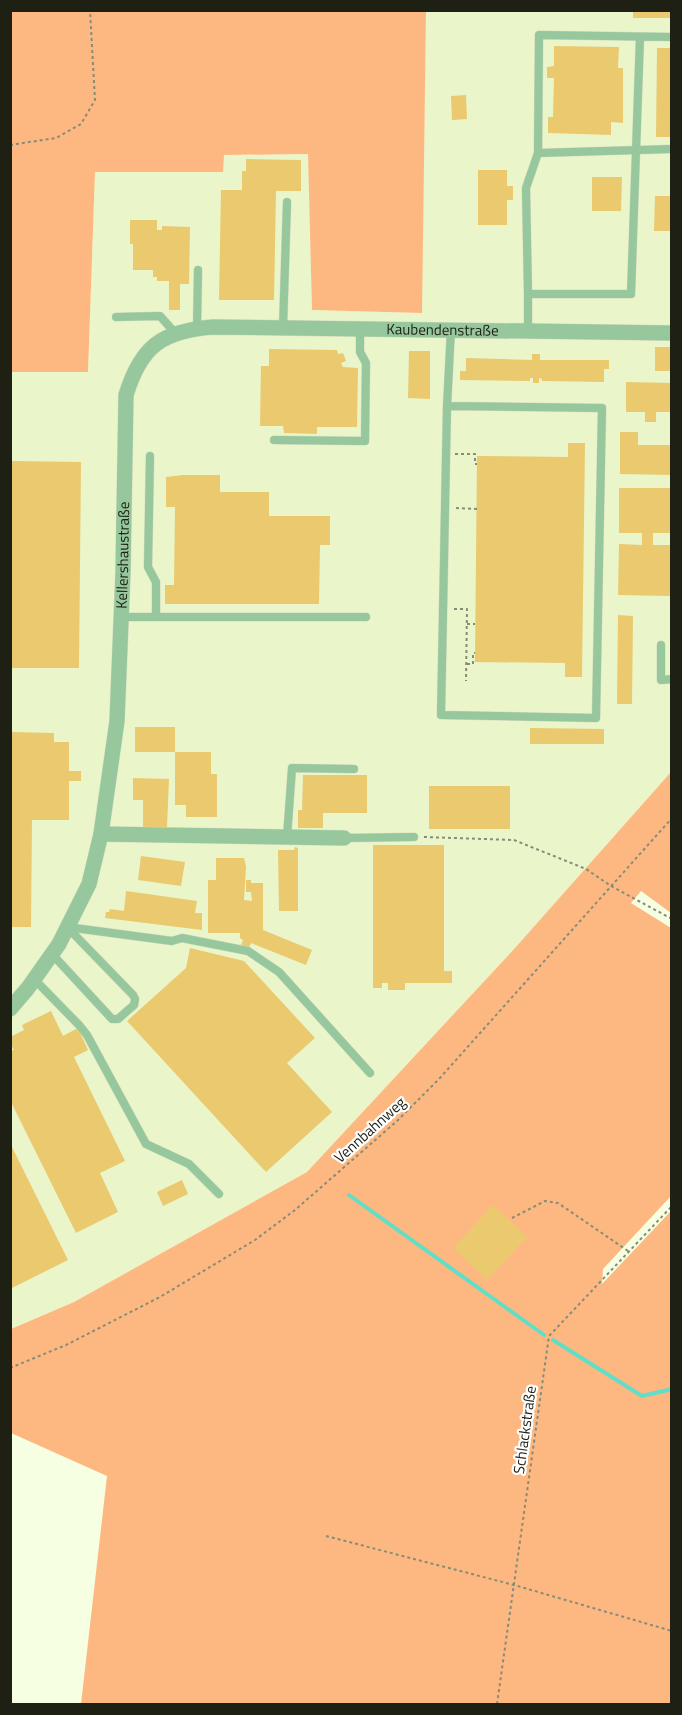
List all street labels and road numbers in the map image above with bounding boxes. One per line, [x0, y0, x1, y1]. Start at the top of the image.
street label: Kaubendenstraße [386, 317, 499, 342]
street label: Kellershaustraße [110, 501, 135, 609]
street label: Vennbahnweg [329, 1091, 411, 1168]
street label: Schlackstraße [507, 1384, 542, 1475]

